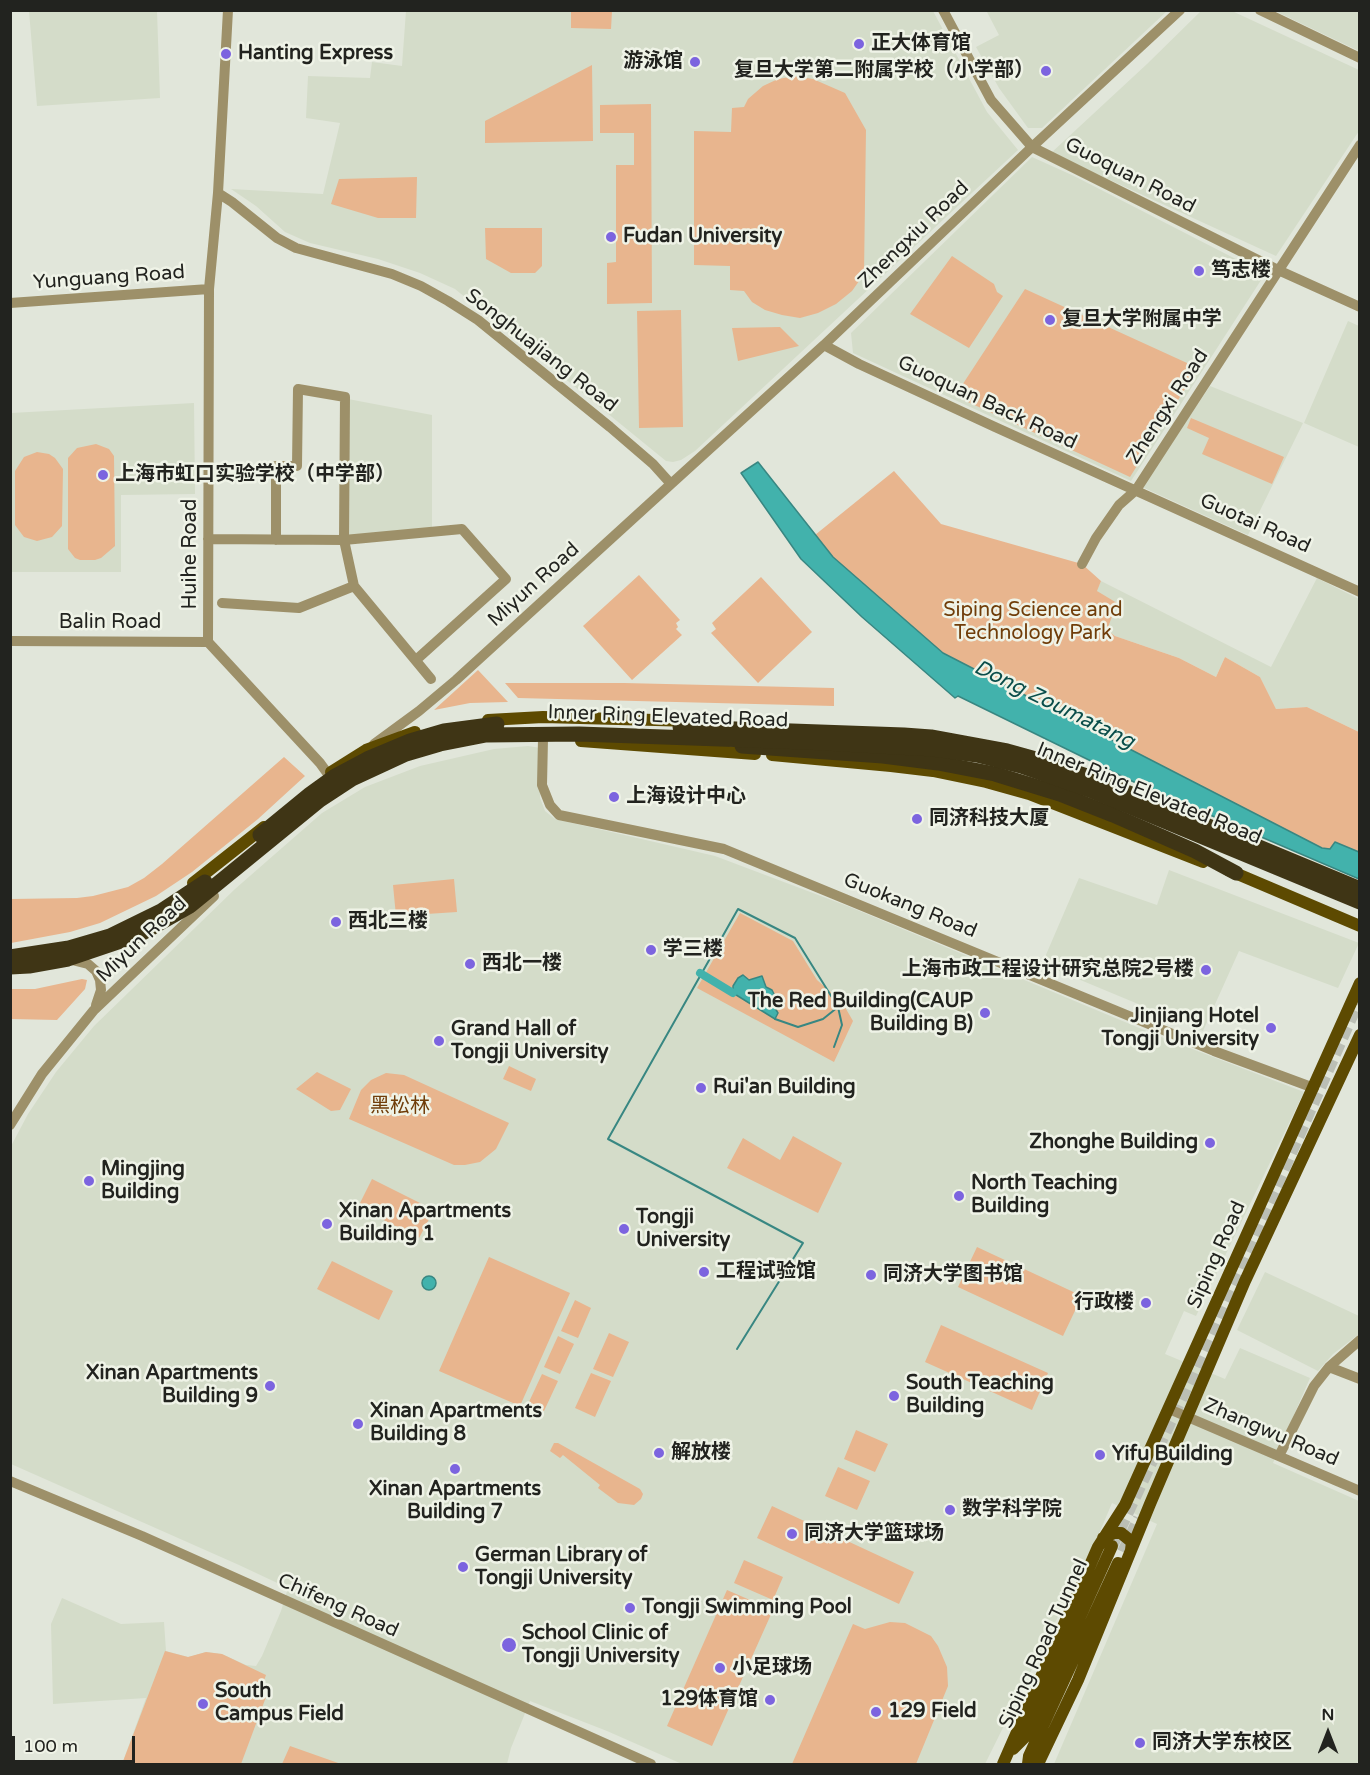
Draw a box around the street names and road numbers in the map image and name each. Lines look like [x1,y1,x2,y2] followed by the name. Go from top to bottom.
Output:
[1061,133,1199,219] street label: Guoquan Road
[854,176,974,294] street label: Zhengxiu Road
[32,261,186,295] street label: Yunguang Road
[460,284,622,418] street label: Songhuajiang Road
[1122,345,1214,469] street label: Zhengxi Road
[894,351,1080,455] street label: Guoquan Back Road
[1196,489,1314,559] street label: Guotai Road
[179,499,203,609] street label: Huihe Road
[483,538,585,632] street label: Miyun Road
[59,611,161,635] street label: Balin Road
[547,701,789,733] street label: Inner Ring Elevated Road
[1033,738,1265,850] street label: Inner Ring Elevated Road
[840,868,980,944] street label: Guokang Road
[92,892,192,988] street label: Miyun Road
[1183,1198,1251,1312] street label: Siping Road
[1200,1394,1342,1472] street label: Zhangwu Road
[994,1556,1094,1732] street label: Siping Road Tunnel
[274,1569,402,1643] street label: Chifeng Road

